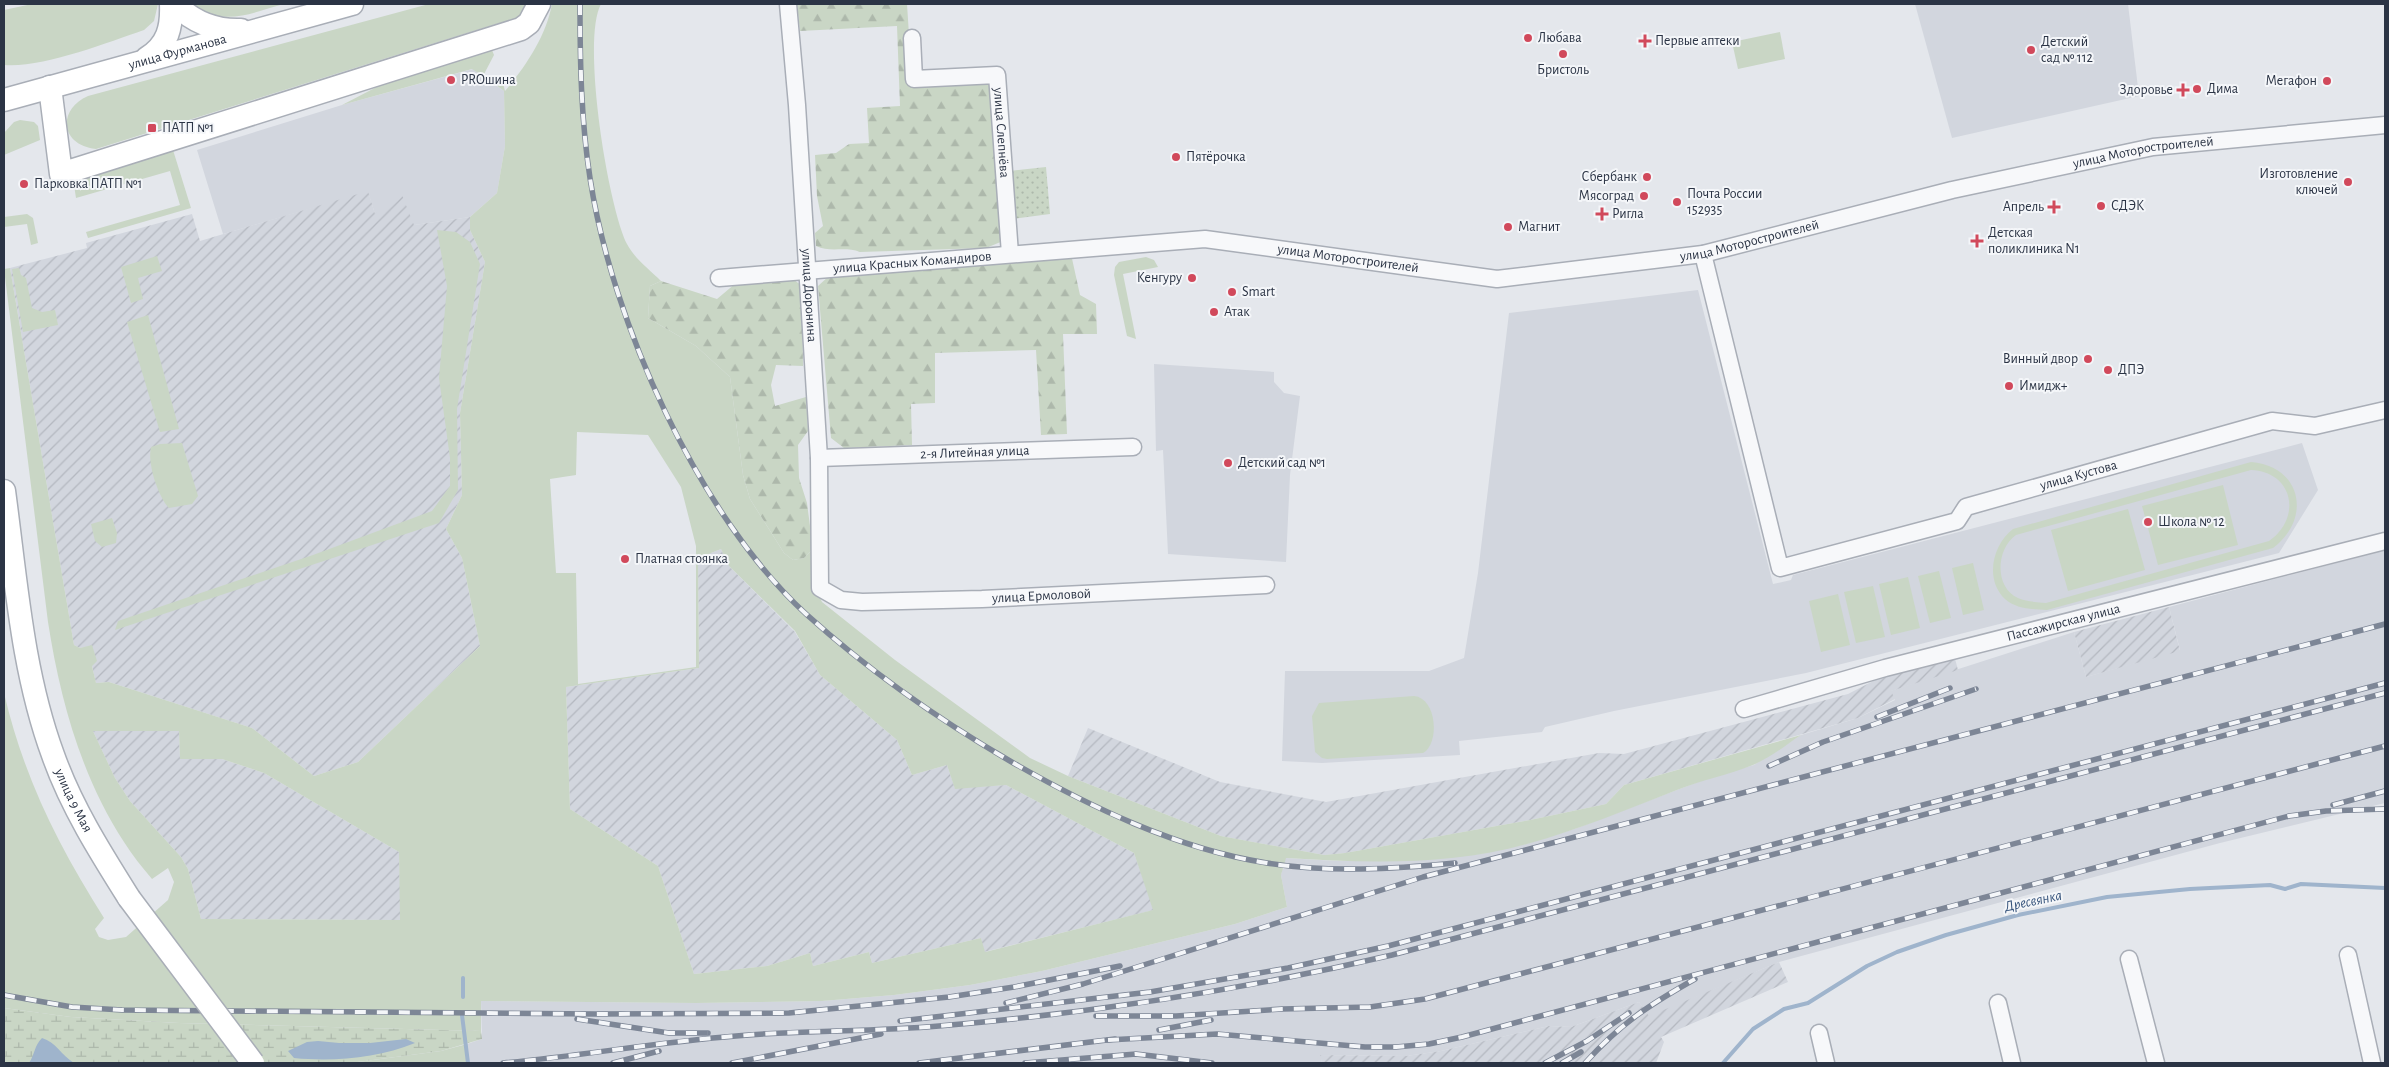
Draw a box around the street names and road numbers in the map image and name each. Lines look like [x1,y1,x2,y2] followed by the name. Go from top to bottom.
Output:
[126,32,229,73] street label: улица Фурманова
[991,86,1011,179] street label: улица Слепнёва
[2071,134,2214,171] street label: улица Моторостроителей
[1678,217,1820,264] street label: улица Моторостроителей
[1276,242,1420,275] street label: улица Моторостроителей
[799,247,819,343] street label: улица Доронина
[832,249,992,276] street label: улица Красных Командиров
[920,444,1030,461] street label: 2-я Литейная улица
[2038,458,2119,493] street label: улица Кустова
[991,587,1091,606] street label: улица Ермоловой
[2005,601,2122,644] street label: Пассажирская улица
[52,766,95,835] street label: улица 9 Мая

